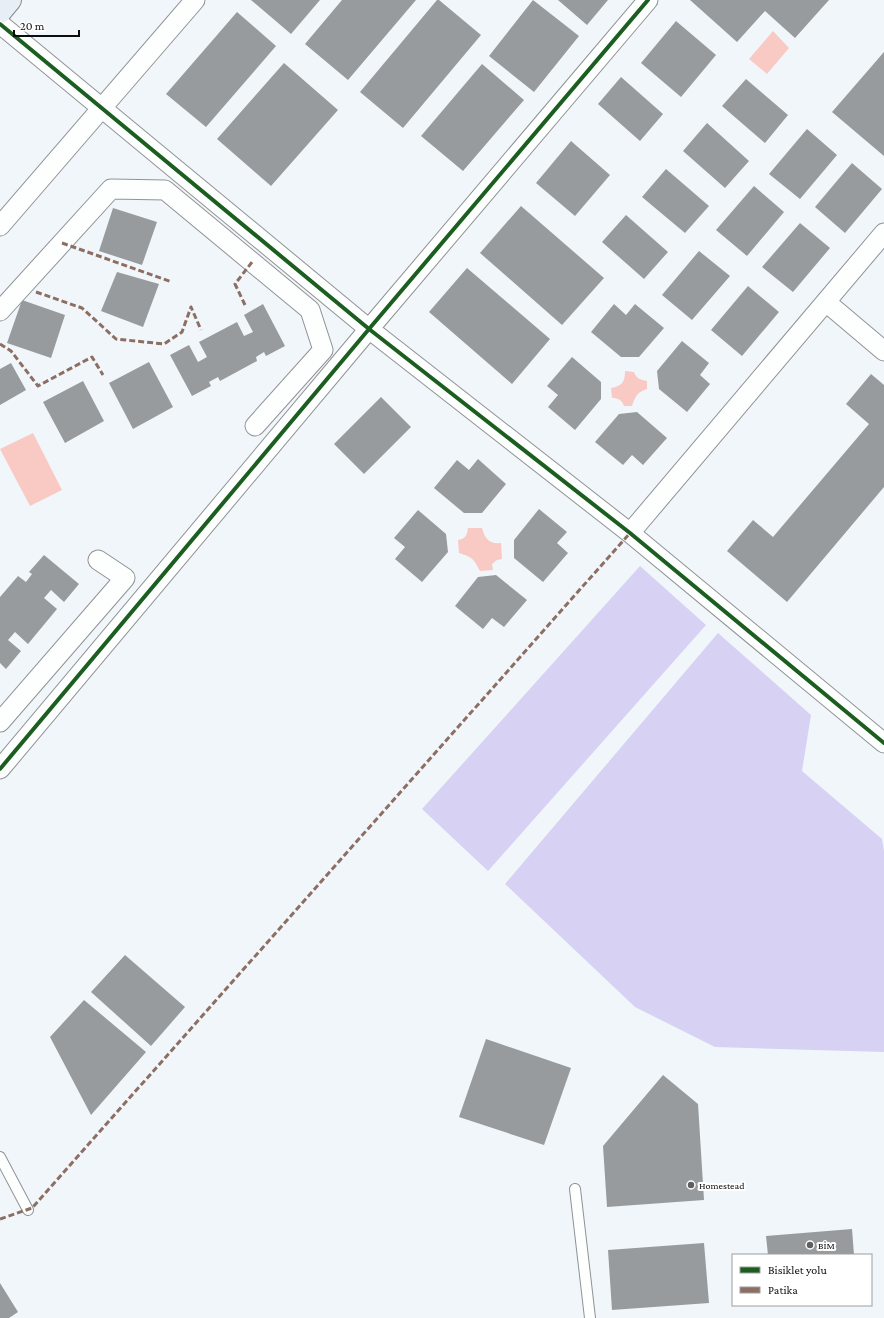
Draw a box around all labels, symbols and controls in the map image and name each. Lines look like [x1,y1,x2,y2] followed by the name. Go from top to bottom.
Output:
[14,12,79,38] scale bar
[20,19,45,33] text: 20 m
[686,1180,696,1190] marker: Homestead
[699,1180,745,1191] place label: Homestead
[805,1240,815,1250] marker: BİM
[818,1240,835,1251] place label: BİM
[732,1254,872,1306] legend
[768,1263,827,1277] text: Bisiklet yolu
[768,1283,798,1297] text: Patika

